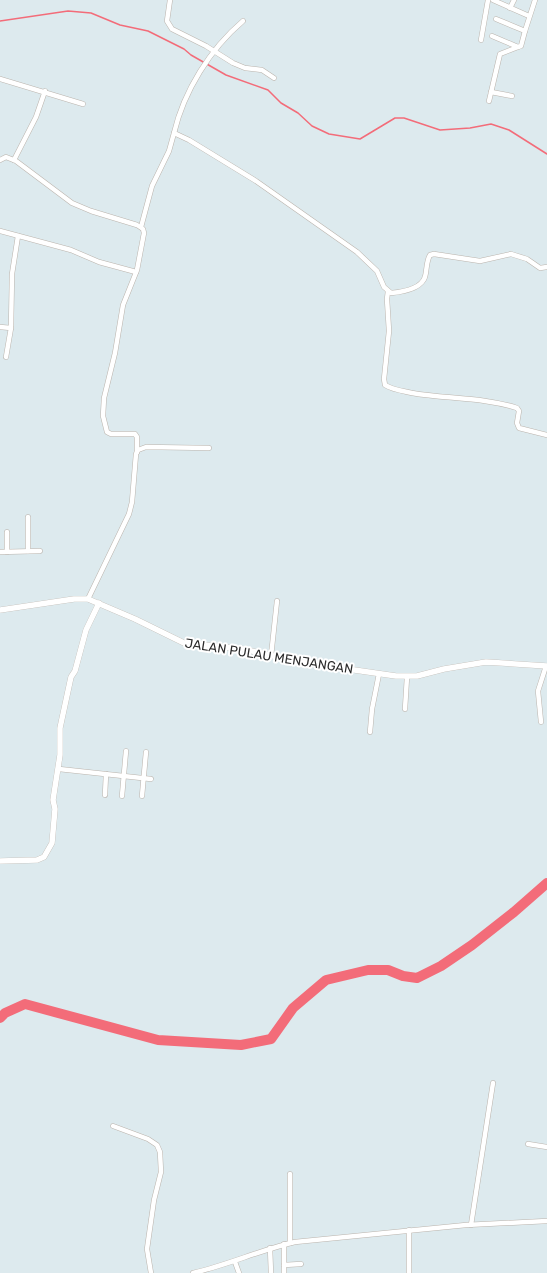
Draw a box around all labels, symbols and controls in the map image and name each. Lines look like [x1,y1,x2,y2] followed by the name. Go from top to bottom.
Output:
[184,635,354,677] street label: JALAN PULAU MENJANGAN

